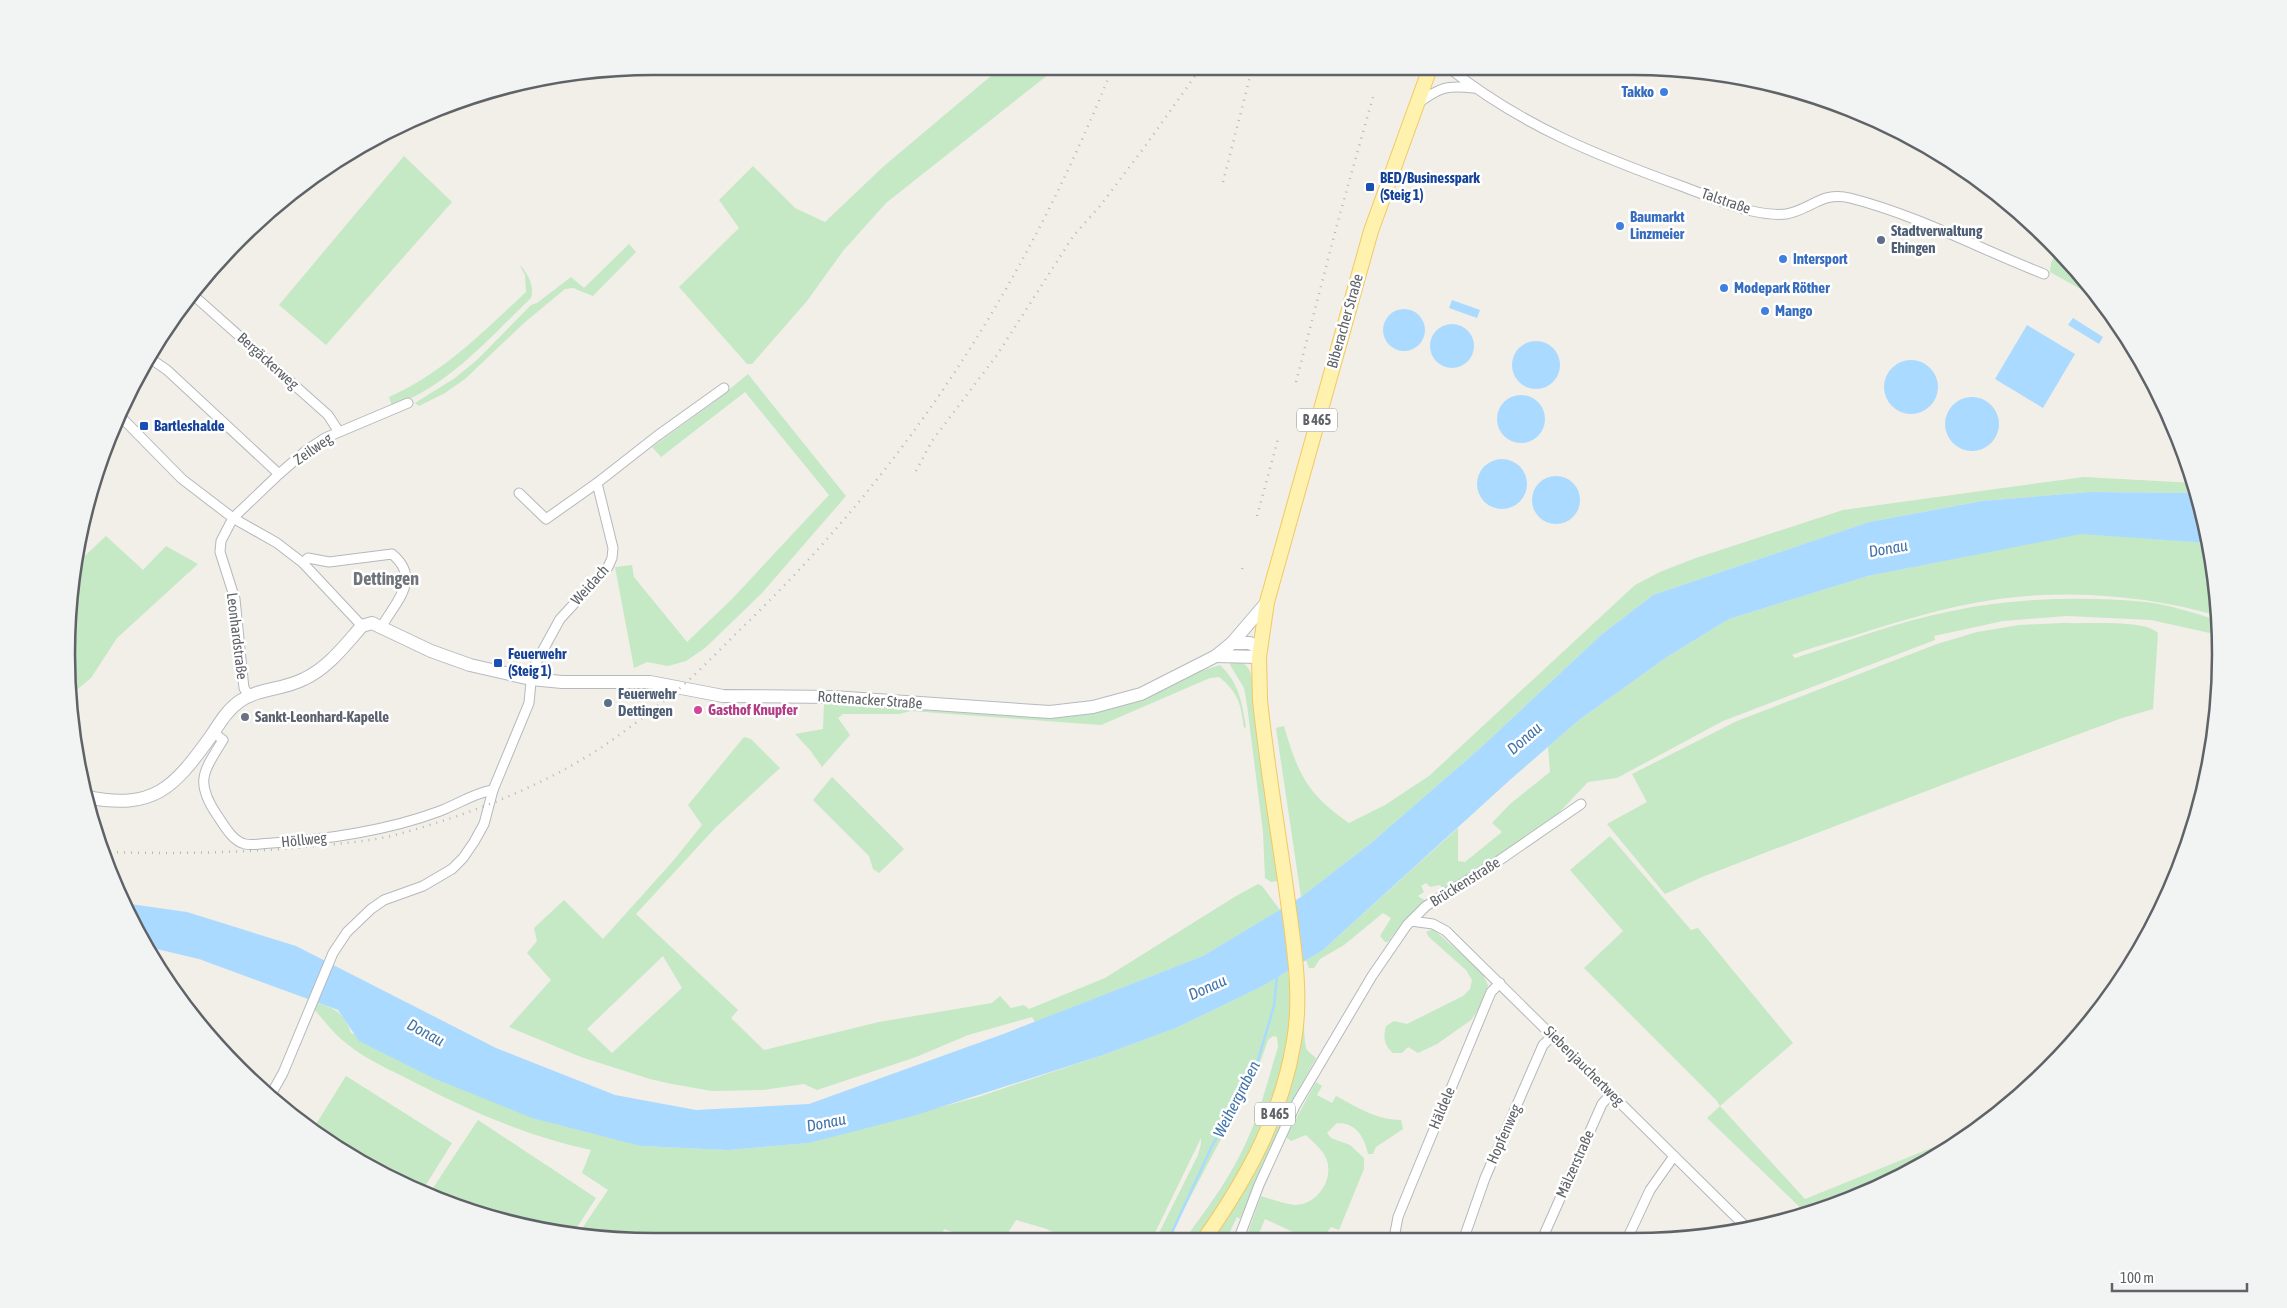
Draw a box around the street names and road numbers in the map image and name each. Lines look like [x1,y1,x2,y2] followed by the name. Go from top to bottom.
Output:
[1699,184,1753,217] street label: Talstraße
[1323,272,1366,370] street label: Biberacher Straße
[234,329,303,393] street label: Bergäckerweg
[1297,408,1337,432] road number: B 465
[290,429,336,468] street label: Zeilweg
[567,561,612,608] street label: Weidach
[224,592,251,680] street label: Leonhardstraße
[817,687,923,712] street label: Rottenacker Straße
[280,829,328,850] street label: Höllweg
[1427,853,1503,910] street label: Brückenstraße
[1541,1022,1628,1109] street label: Siebenjauchertweg
[1425,1084,1458,1131] street label: Häldele
[1483,1101,1524,1166] street label: Hopfenweg
[1255,1102,1295,1126] road number: B 465
[1552,1127,1597,1200] street label: Mälzerstraße

